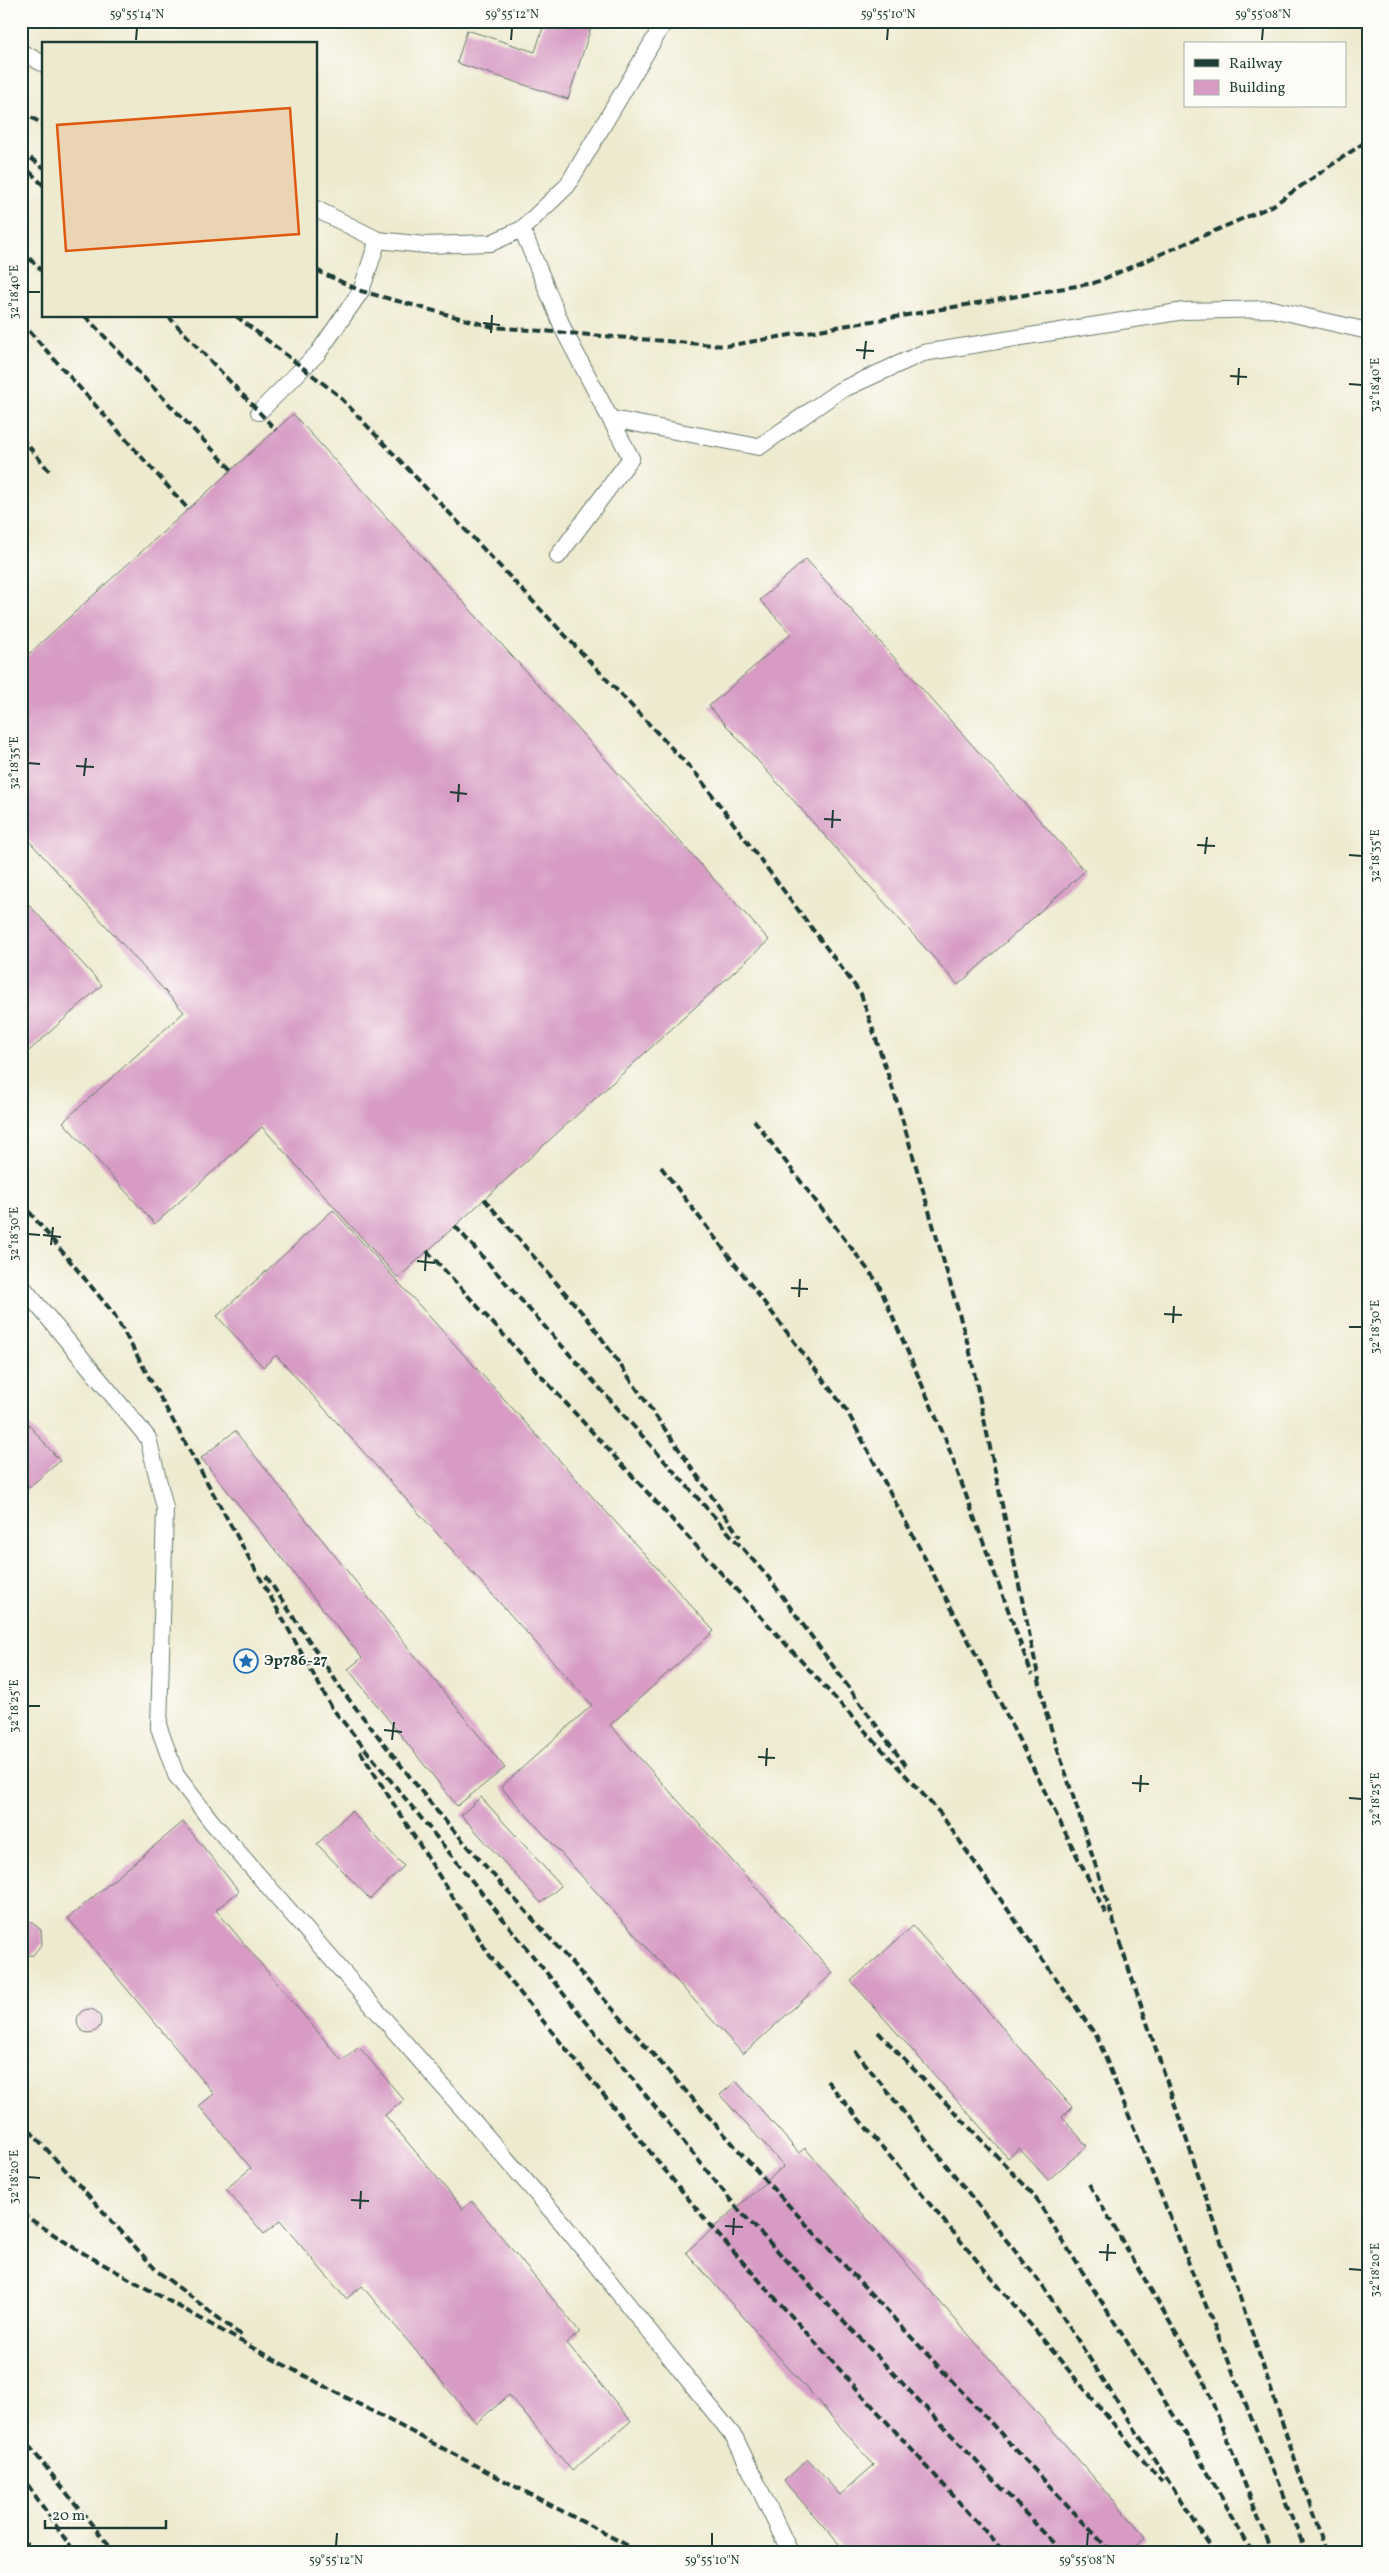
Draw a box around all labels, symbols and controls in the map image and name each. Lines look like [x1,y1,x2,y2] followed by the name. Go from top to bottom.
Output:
[110,7,164,23] text: 59°55'14"N
[485,7,539,23] text: 59°55'12"N
[861,7,915,23] text: 59°55'10"N
[1235,7,1291,23] text: 59°55'08"N
[42,42,318,318] inset map
[1184,42,1346,108] legend
[1229,54,1282,75] text: Railway
[1229,78,1286,99] text: Building
[7,265,23,319] text: 32°18'40"E
[1368,358,1384,412] text: 32°18'40"E
[7,736,23,790] text: 32°18'35"E
[1368,829,1384,883] text: 32°18'35"E
[7,1207,23,1261] text: 32°18'30"E
[1368,1300,1384,1354] text: 32°18'30"E
[233,1648,259,1674] place icon: Эр786-27
[264,1651,328,1672] place label: Эр786-27
[7,1679,23,1733] text: 32°18'25"E
[1368,1772,1384,1826] text: 32°18'25"E
[7,2150,23,2204] text: 32°18'20"E
[1368,2243,1384,2297] text: 32°18'20"E
[45,2498,166,2530] scale bar
[52,2506,85,2527] text: 20 m
[309,2553,363,2569] text: 59°55'12"N
[685,2553,739,2569] text: 59°55'10"N
[1059,2553,1115,2569] text: 59°55'08"N

